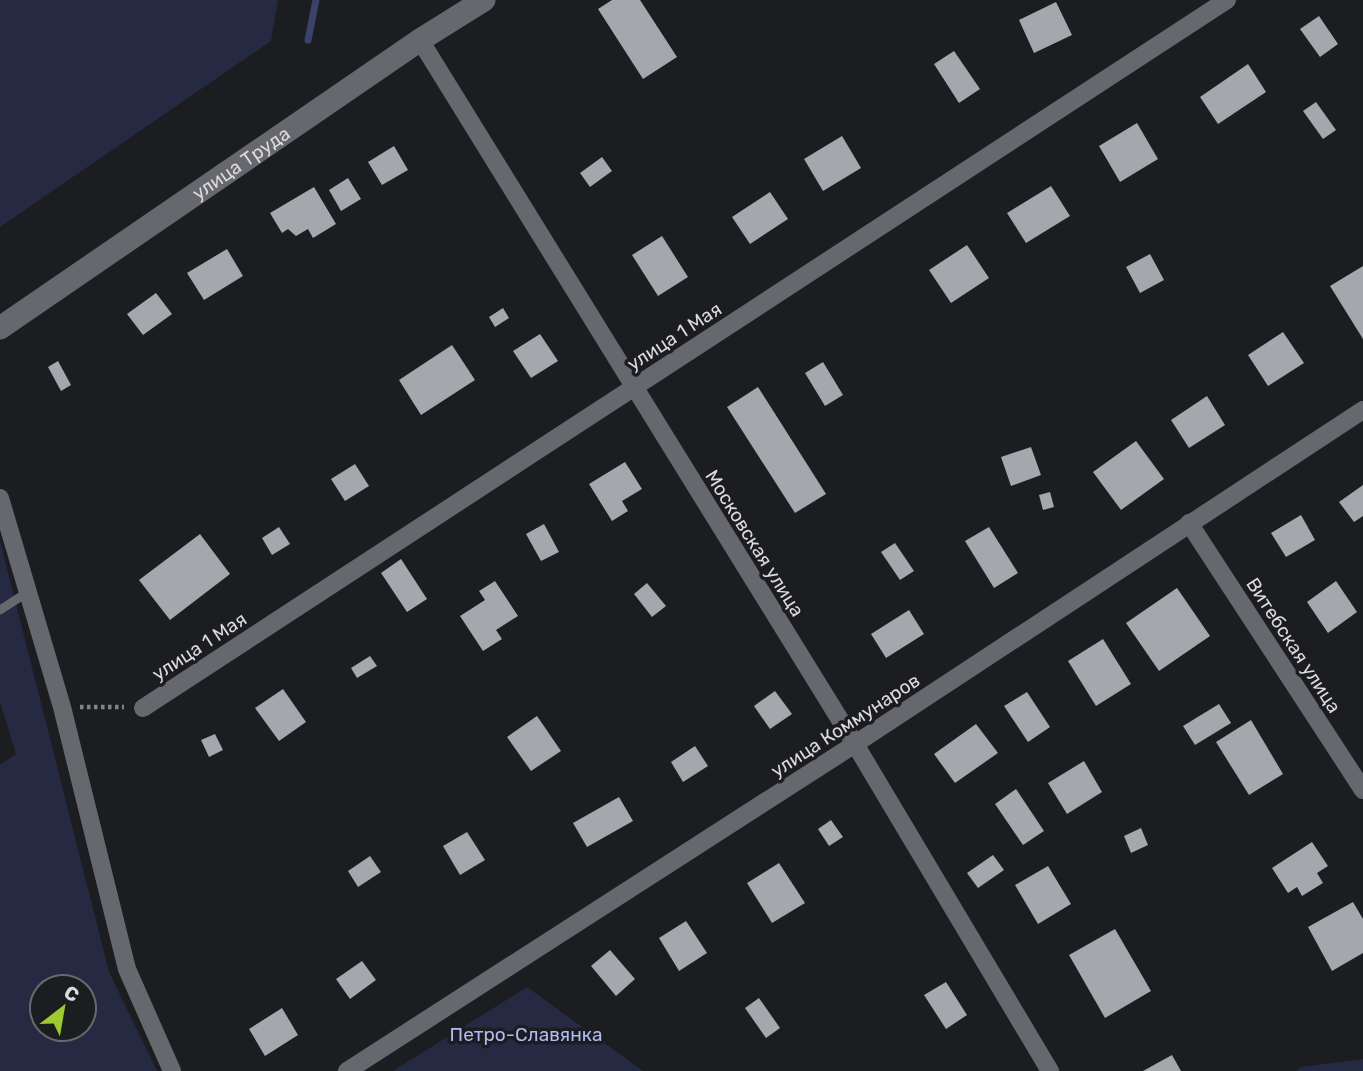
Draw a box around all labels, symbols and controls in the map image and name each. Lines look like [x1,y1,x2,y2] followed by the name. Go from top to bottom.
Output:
[188,122,294,205] street label: улица Труда
[623,297,726,375] street label: улица 1 Мая
[700,466,809,621] street label: Московская улица
[1241,573,1346,717] street label: Витебская улица
[148,607,251,685] street label: улица 1 Мая
[766,669,924,782] street label: улица Коммунаров
[28,973,98,1043] north arrow
[60,981,83,1007] text: С
[450,1023,602,1046] park label: Петро-Славянка

